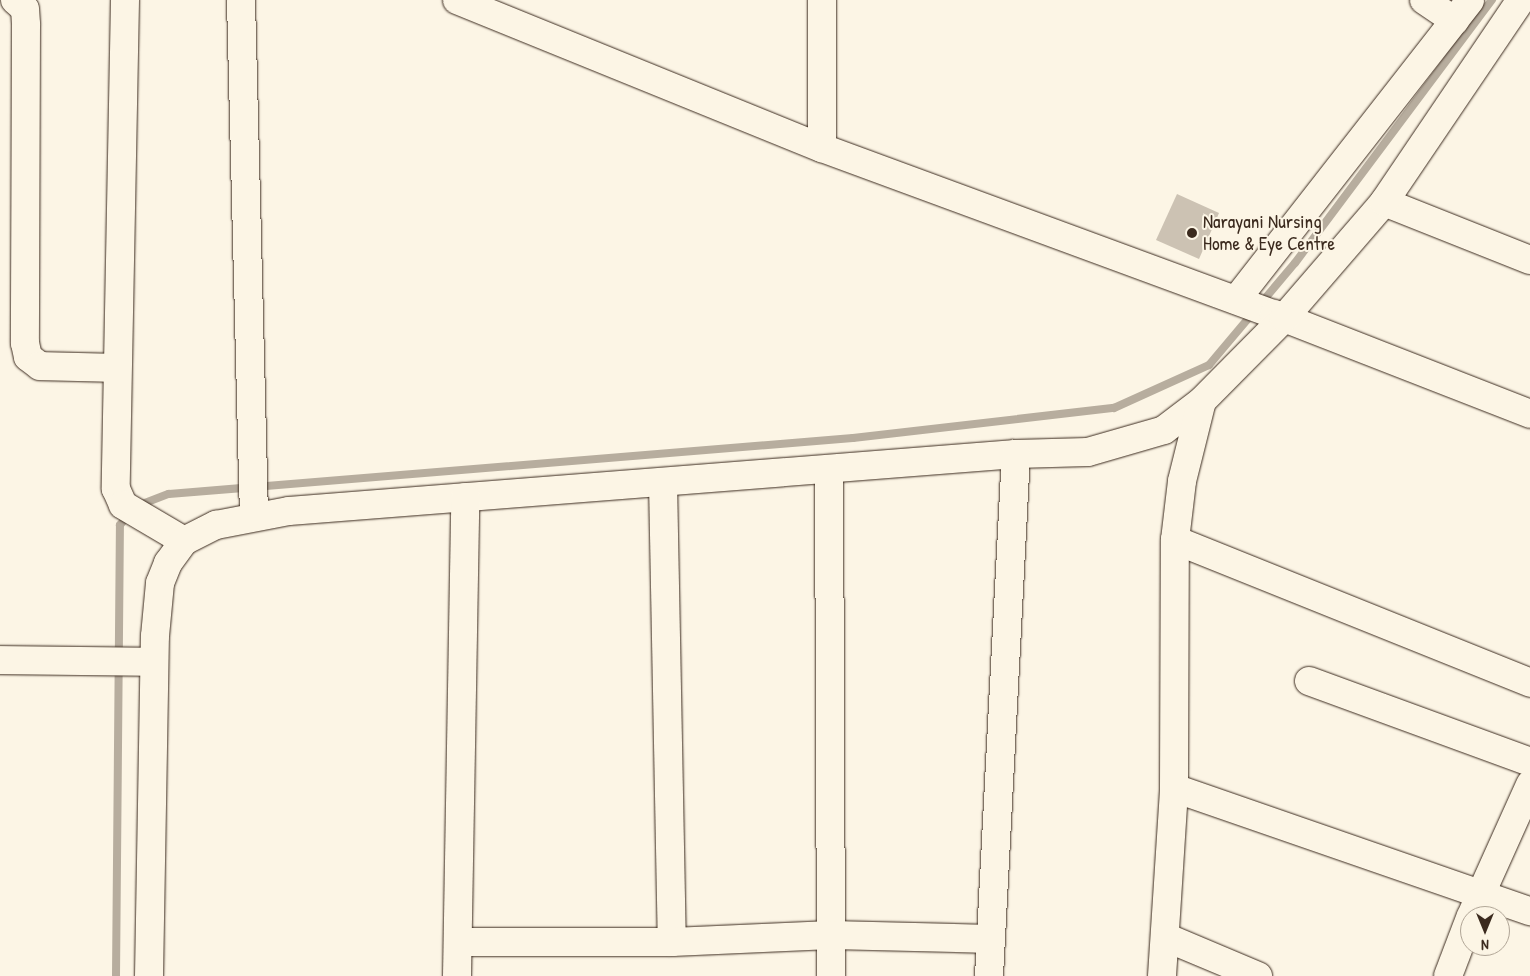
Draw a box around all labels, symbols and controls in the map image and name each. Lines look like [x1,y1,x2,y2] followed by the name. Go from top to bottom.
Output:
[1203,211,1335,255] place label: Narayani Nursing Home & Eye Centre
[1185,226,1199,240] marker: Narayani Nursing Home & Eye Centre
[1460,906,1510,956] north arrow
[1481,936,1489,955] text: N

